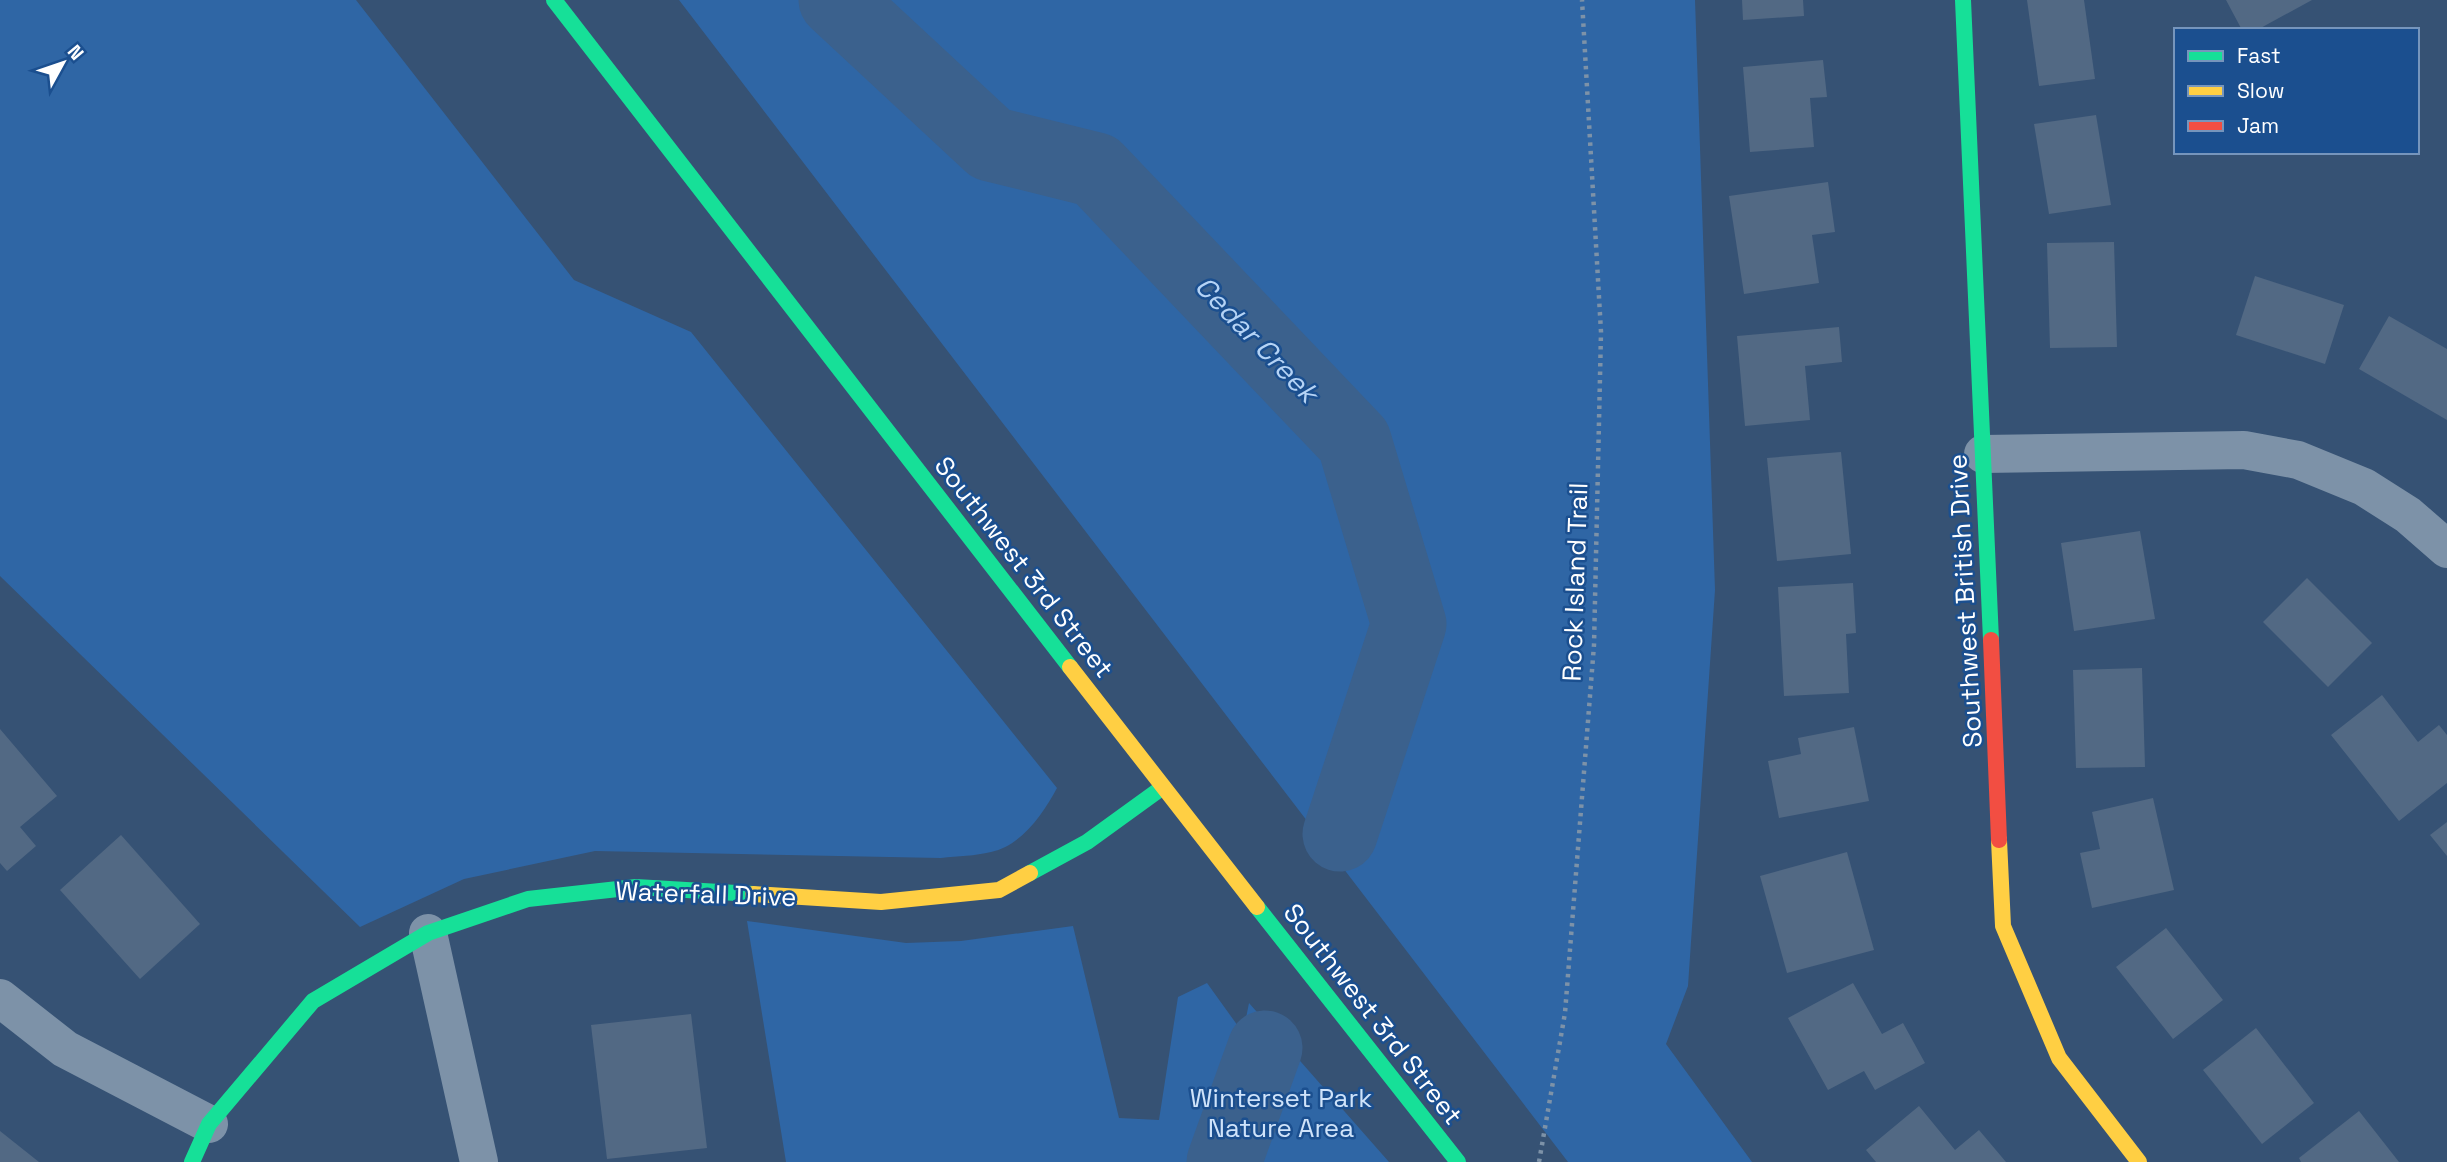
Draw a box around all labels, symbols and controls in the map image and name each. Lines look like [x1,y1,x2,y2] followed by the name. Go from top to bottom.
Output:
[28,28,98,98] north arrow
[2174,28,2419,154] legend
[62,39,89,65] text: N
[2237,42,2281,69] text: Fast
[2237,77,2285,104] text: Slow
[2237,112,2279,139] text: Jam
[1188,268,1328,412] water label: Cedar Creek
[927,450,1121,684] street label: Southwest 3rd Street
[1940,453,1990,749] street label: Southwest British Drive
[1555,482,1595,682] street label: Rock Island Trail
[615,874,797,914] street label: Waterfall Drive
[1276,897,1470,1131] street label: Southwest 3rd Street
[1190,1081,1372,1145] park label: Winterset Park Nature Area

